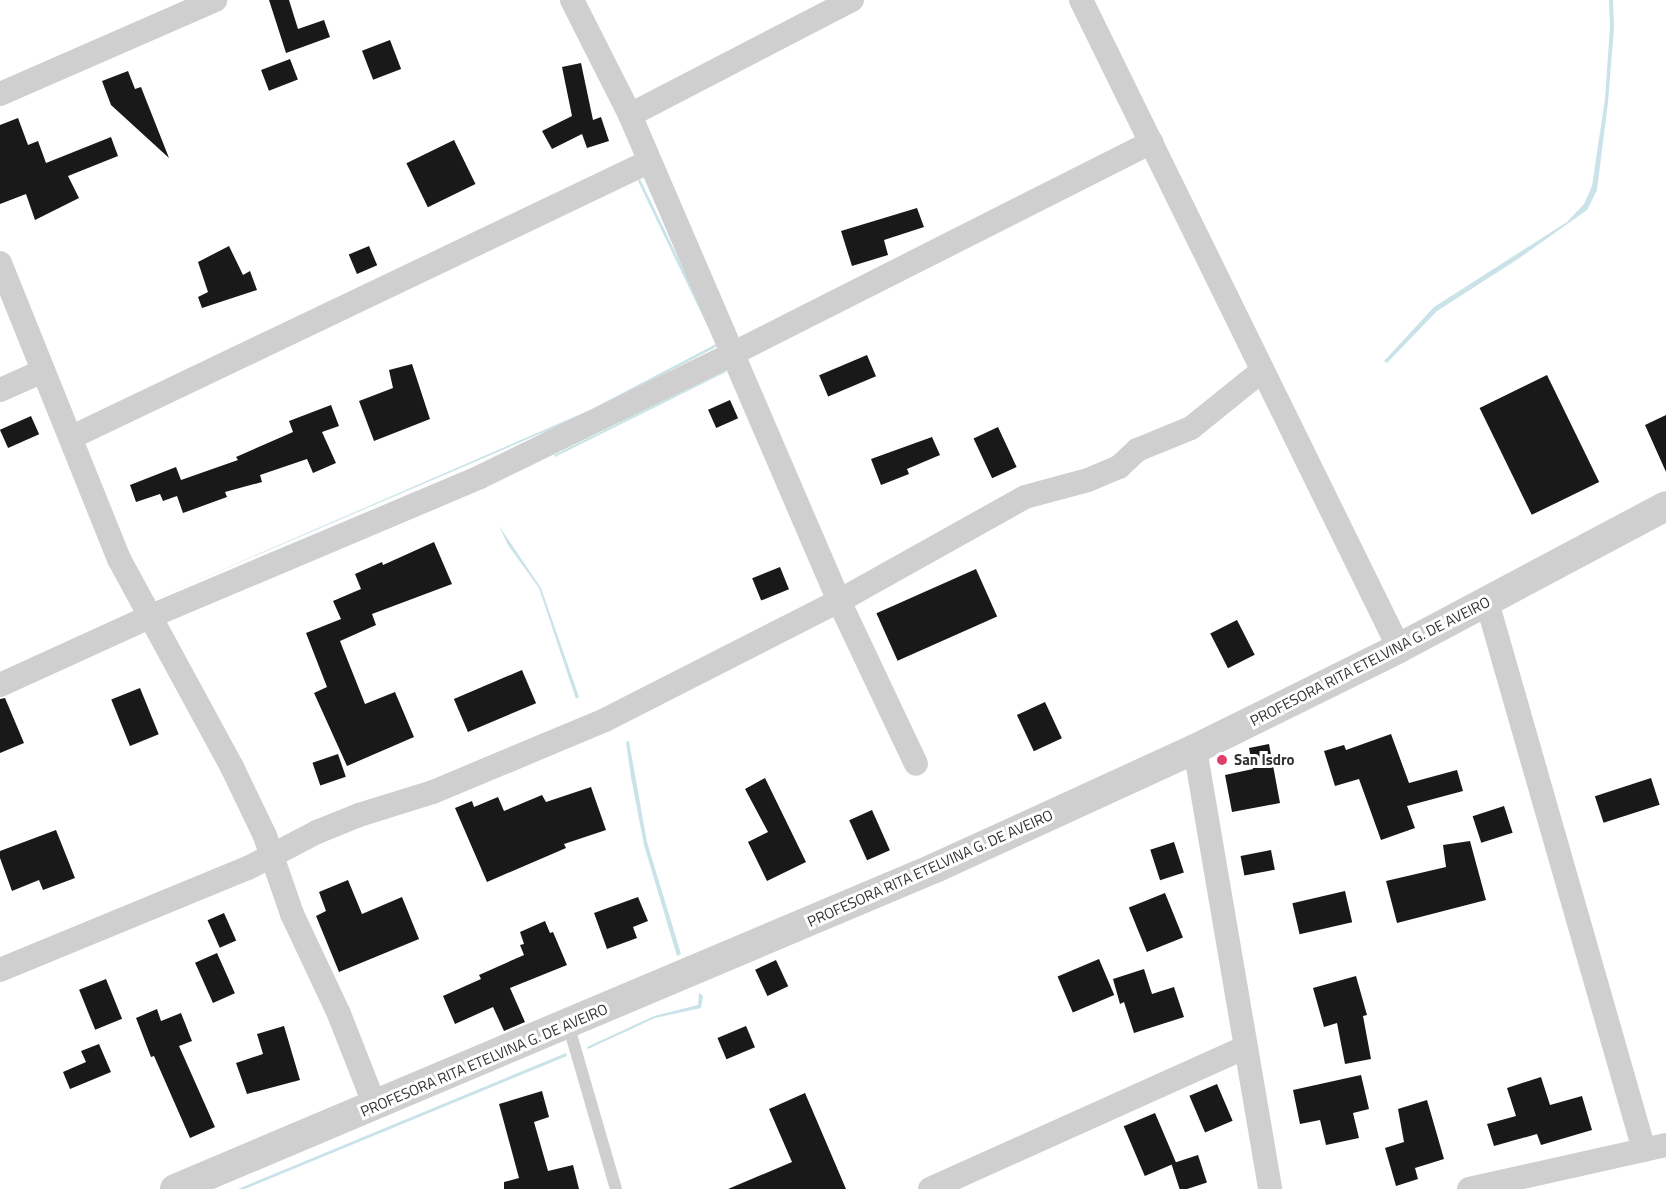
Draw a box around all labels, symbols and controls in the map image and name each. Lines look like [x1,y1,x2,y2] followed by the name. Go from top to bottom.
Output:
[1247,592,1493,730] street label: PROFESORA RITA ETELVINA G. DE AVEIRO
[1234,751,1295,769] place label: San Isdro
[1215,753,1229,767] marker: San Isdro
[804,805,1056,931] street label: PROFESORA RITA ETELVINA G. DE AVEIRO
[358,1000,610,1120] street label: PROFESORA RITA ETELVINA G. DE AVEIRO

